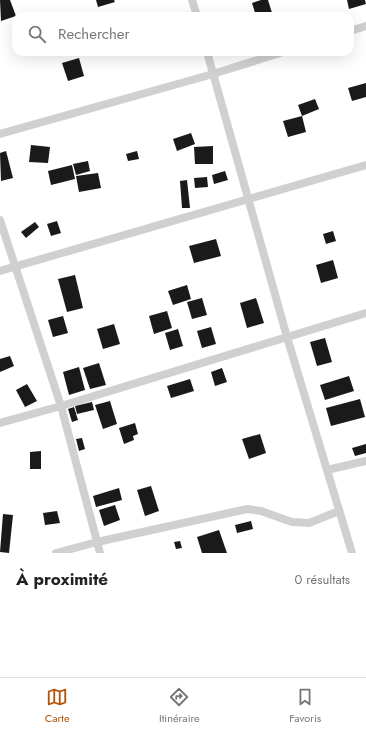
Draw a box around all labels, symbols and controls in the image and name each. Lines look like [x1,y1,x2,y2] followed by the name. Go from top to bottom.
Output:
[12,12,354,56] search box
[26,23,48,45] icon: search
[58,23,130,45] text: Rechercher
[16,567,108,591] text: À proximité
[295,570,350,589] text: 0 résultats
[45,686,70,726] tab: Carte
[159,686,200,726] tab: Itinéraire
[289,686,321,726] tab: Favoris

